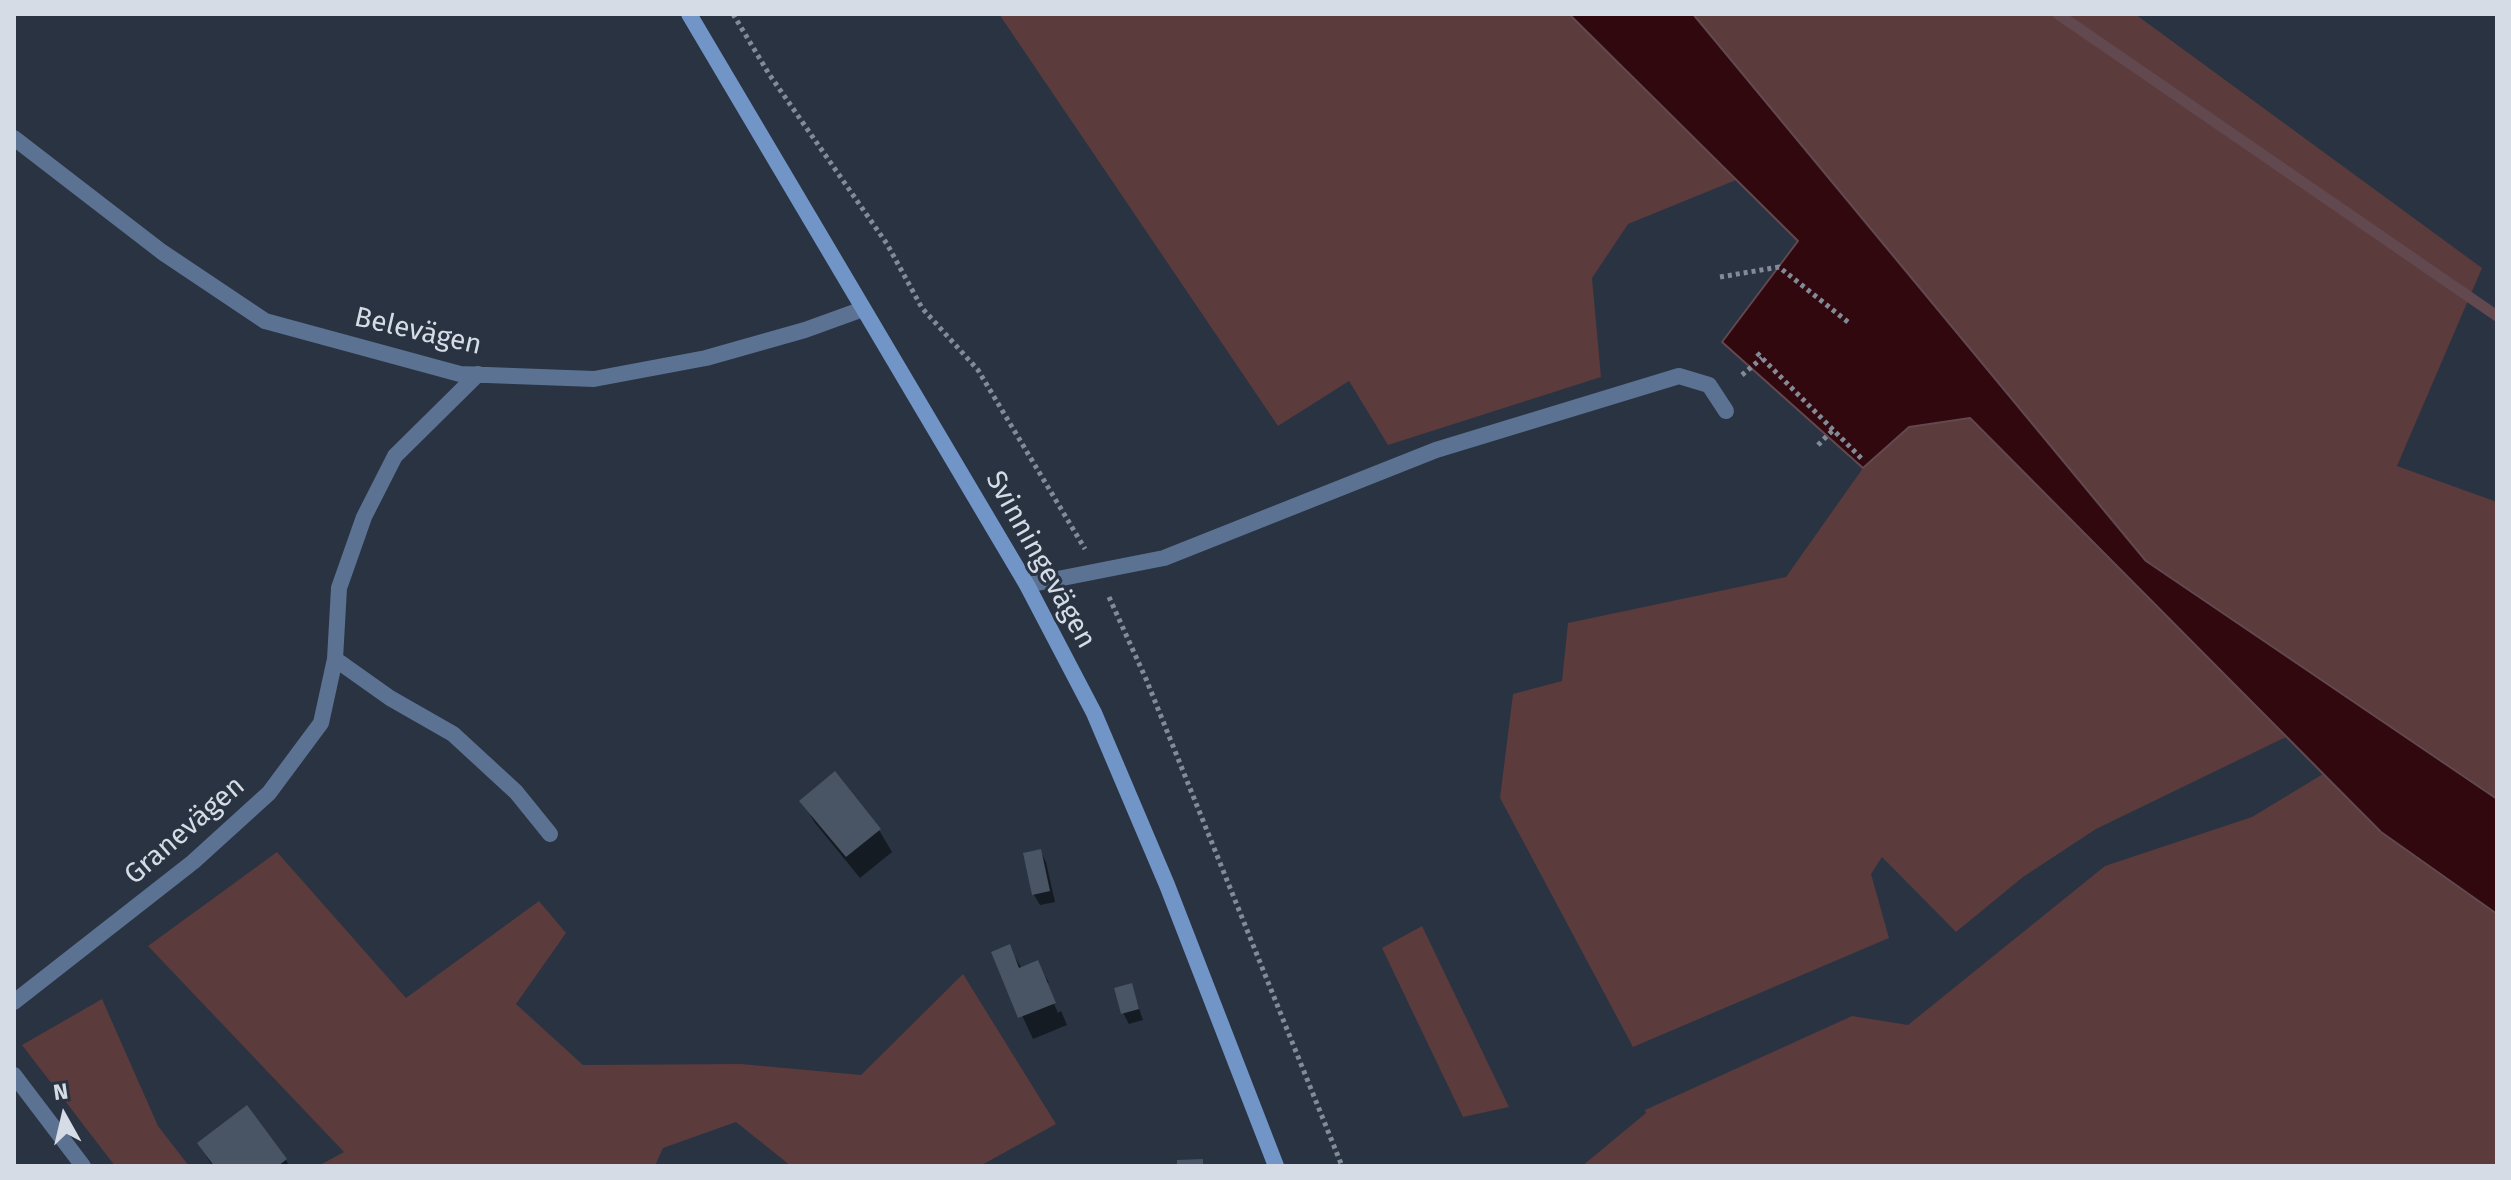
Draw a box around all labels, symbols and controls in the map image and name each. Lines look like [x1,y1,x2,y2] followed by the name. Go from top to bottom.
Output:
[351,301,485,363] street label: Belevägen
[978,466,1102,654] street label: Svinningevägen
[118,770,252,892] street label: Granevägen
[24,1076,104,1156] north arrow
[51,1077,70,1106] text: N

